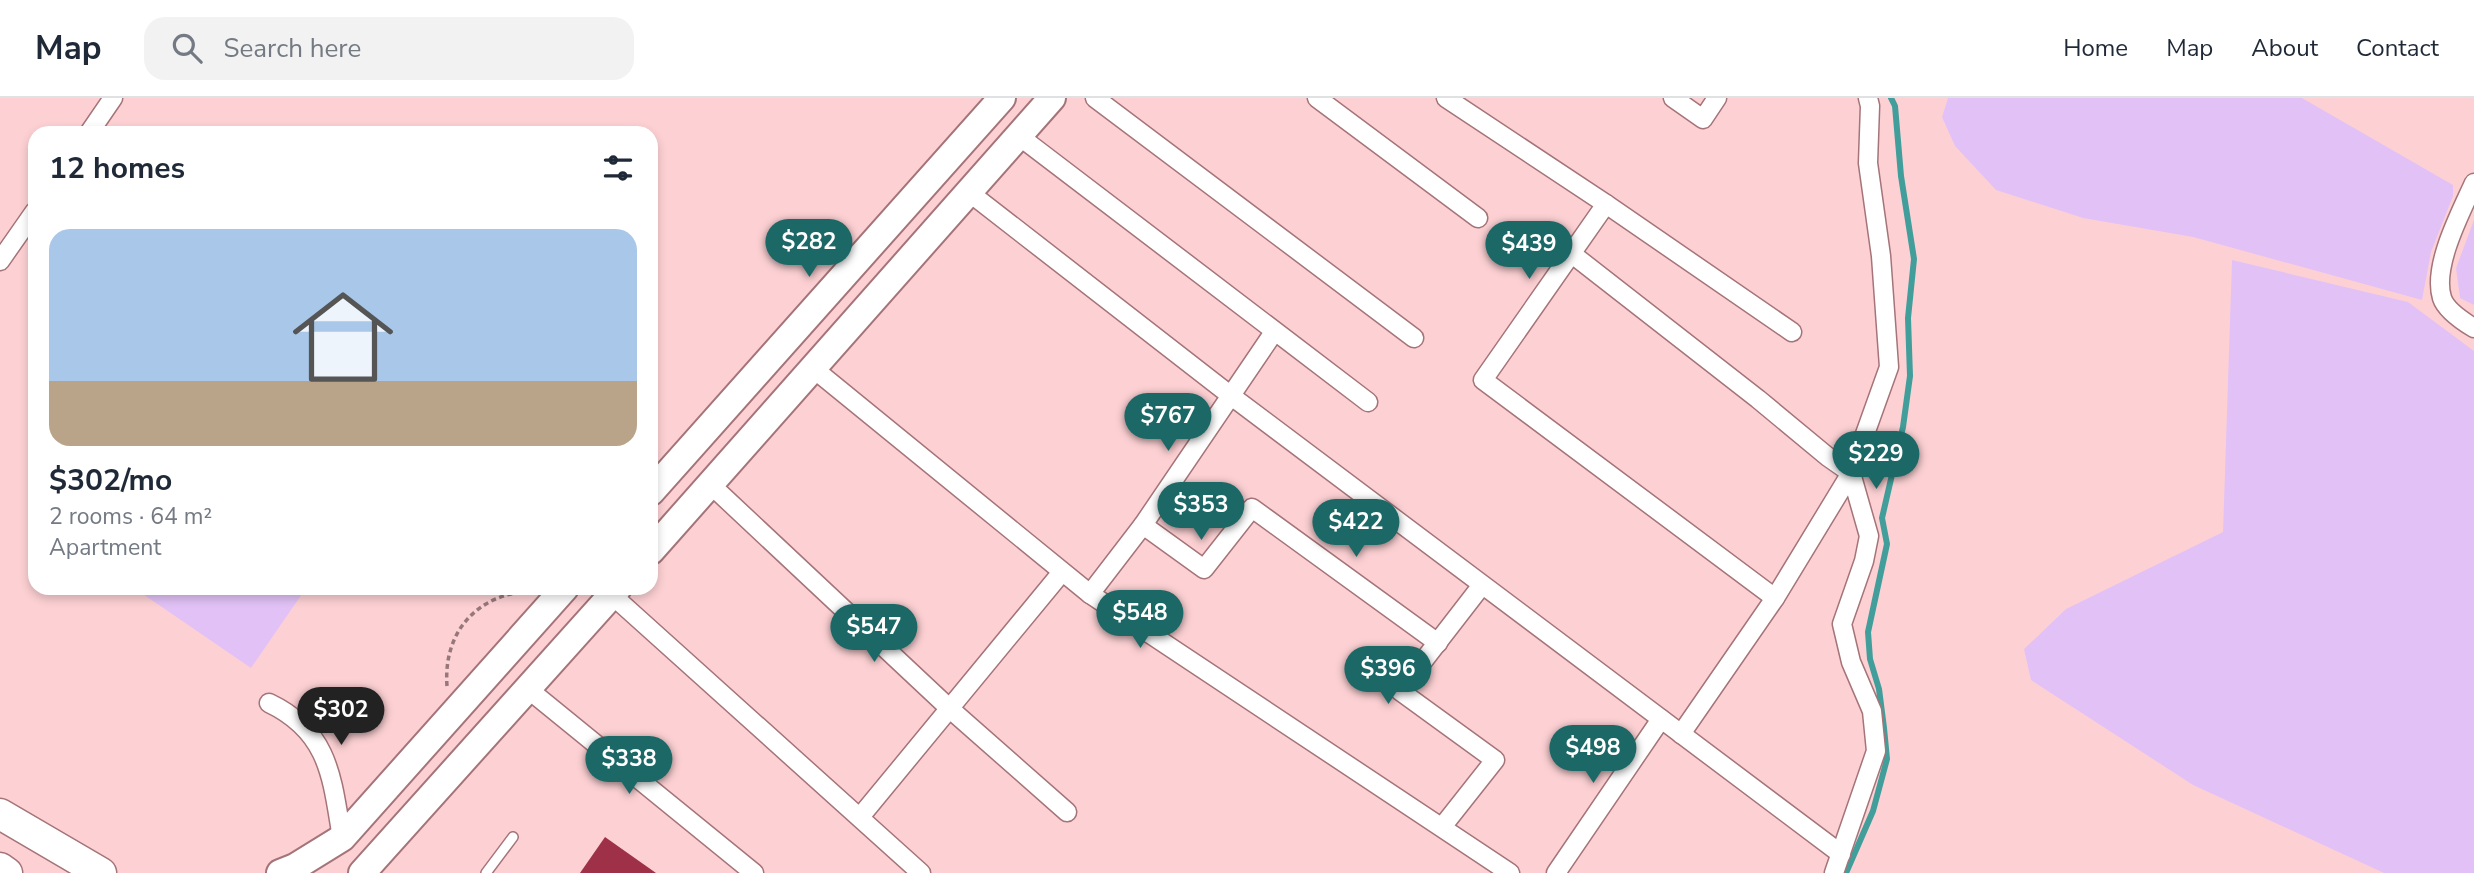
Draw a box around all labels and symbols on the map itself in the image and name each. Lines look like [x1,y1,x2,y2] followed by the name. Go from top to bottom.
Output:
[768,220,850,279] pin: $282
[1488,222,1570,281] pin: $439
[1127,394,1209,453] pin: $767
[1835,432,1917,491] pin: $229
[1160,482,1242,542] pin: $353
[1315,500,1397,559] pin: $422
[1099,590,1181,650] pin: $548
[833,604,915,664] pin: $547
[1347,646,1429,706] pin: $396
[300,688,382,747] pin: $302
[1552,726,1634,785] pin: $498
[588,736,670,796] pin: $338

